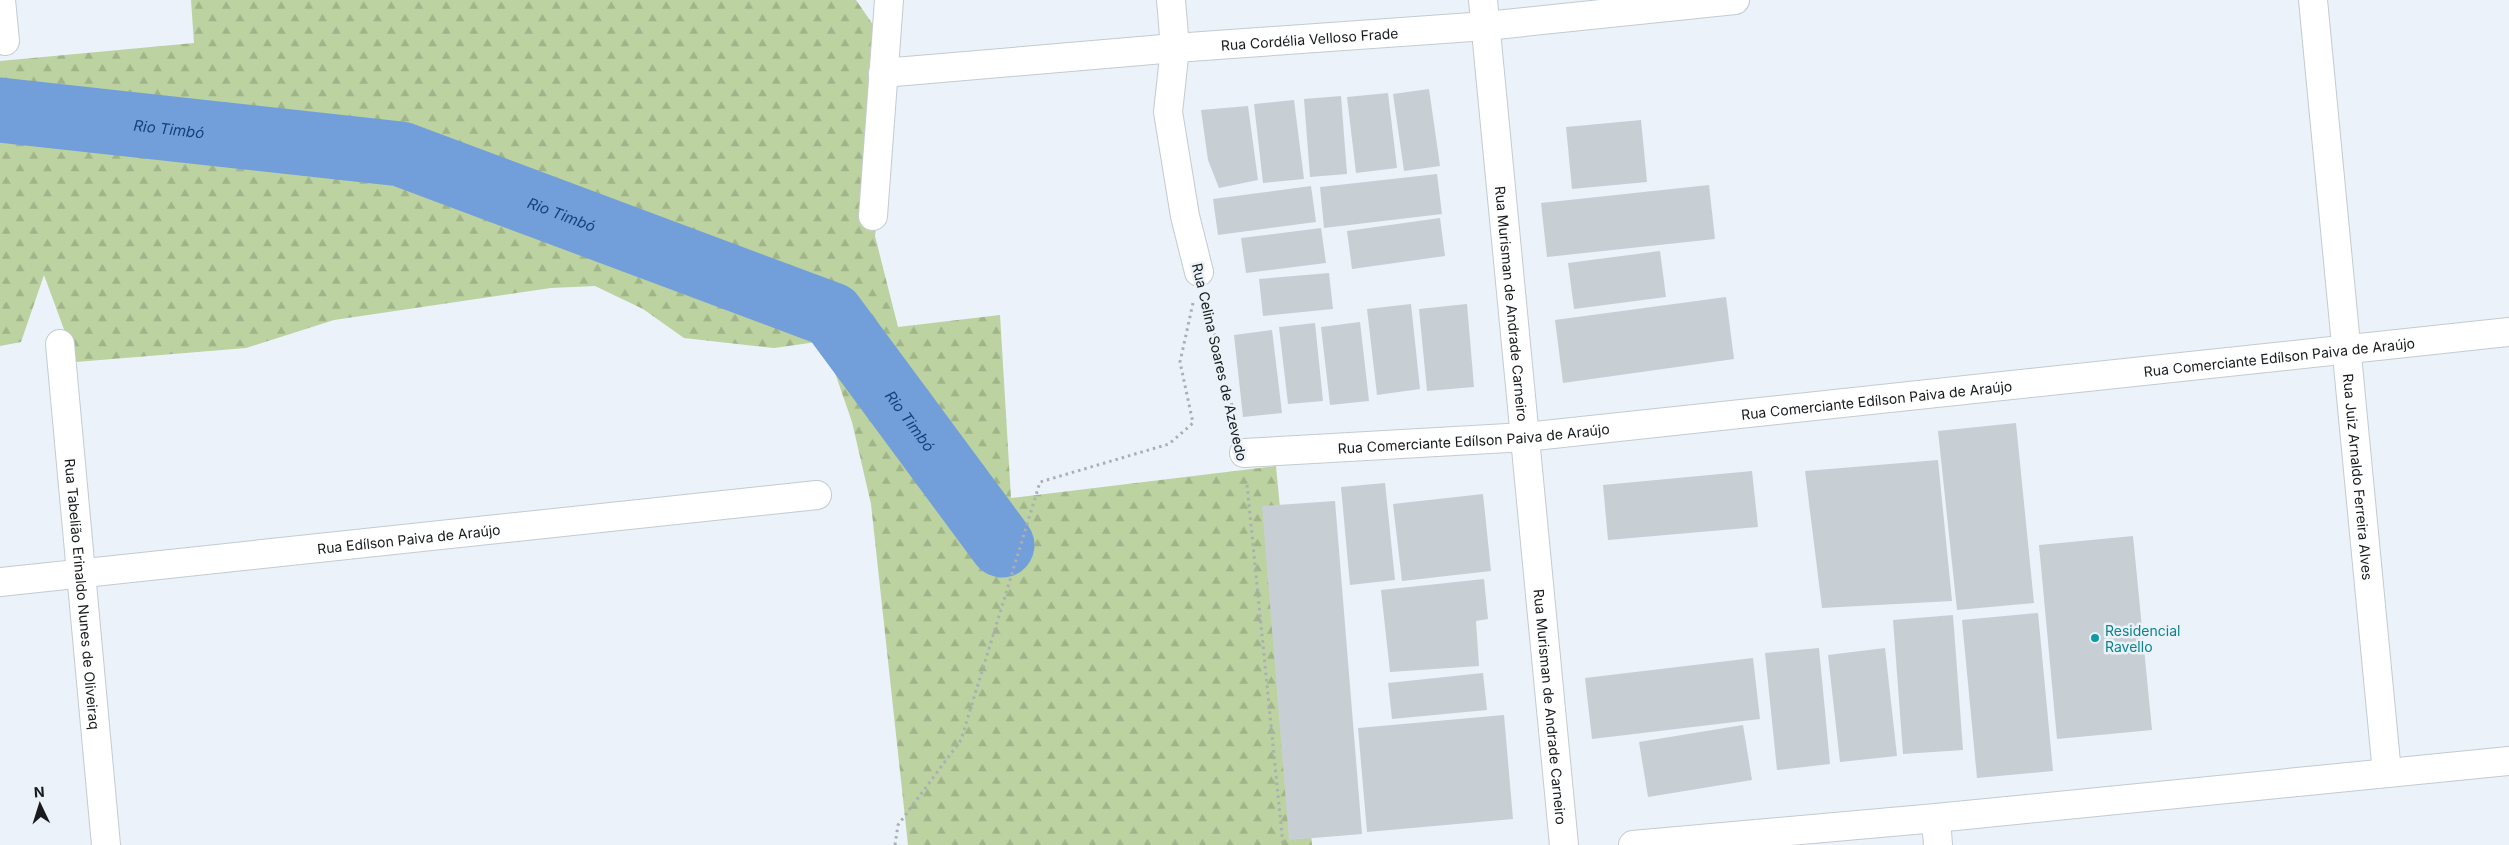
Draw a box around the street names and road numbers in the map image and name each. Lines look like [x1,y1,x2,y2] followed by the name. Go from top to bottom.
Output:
[1220,24,1399,53] street label: Rua Cordélia Velloso Frade
[1492,185,1532,422] street label: Rua Murisman de Andrade Carneiro
[1189,261,1251,463] street label: Rua Celina Soares de Azevedo
[2143,334,2416,379] street label: Rua Comerciante Edílson Paiva de Araújo
[2340,373,2377,581] street label: Rua Juiz Arnaldo Ferreira Alves
[1740,377,2013,422] street label: Rua Comerciante Edílson Paiva de Araújo
[1337,420,1610,456] street label: Rua Comerciante Edílson Paiva de Araújo
[62,458,104,730] street label: Rua Tabelião Erinaldo Nunes de Oliveiraq
[316,520,501,557] street label: Rua Edílson Paiva de Araújo
[1531,588,1571,825] street label: Rua Murisman de Andrade Carneiro

